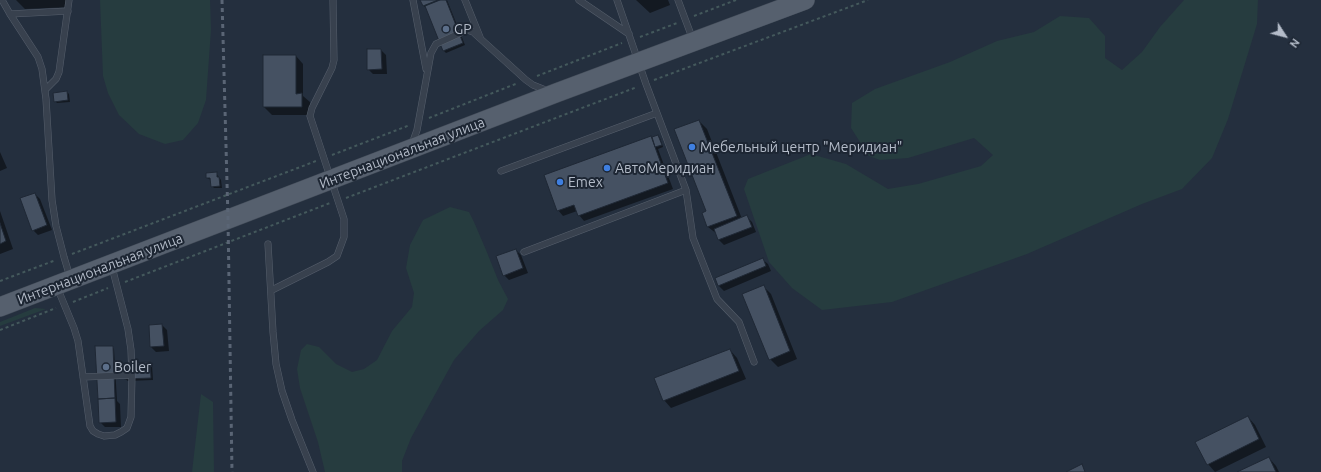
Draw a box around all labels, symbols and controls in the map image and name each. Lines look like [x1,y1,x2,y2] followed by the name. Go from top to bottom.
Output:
[1265,16,1305,56] north arrow
[454,21,472,37] place label: GP
[441,24,451,34] marker: GP
[1287,36,1302,50] text: N
[317,114,487,192] street label: Интернациональная улица
[700,139,902,155] place label: Мебельный центр "Меридиан"
[687,142,697,152] marker: Мебельный центр "Меридиан"
[615,160,714,176] place label: АвтоМеридиан
[602,163,612,173] marker: АвтоМеридиан
[568,174,603,190] place label: Emex
[555,177,565,187] marker: Emex
[15,230,185,308] street label: Интернациональная улица
[114,359,151,375] place label: Boiler
[101,362,111,372] marker: Boiler

